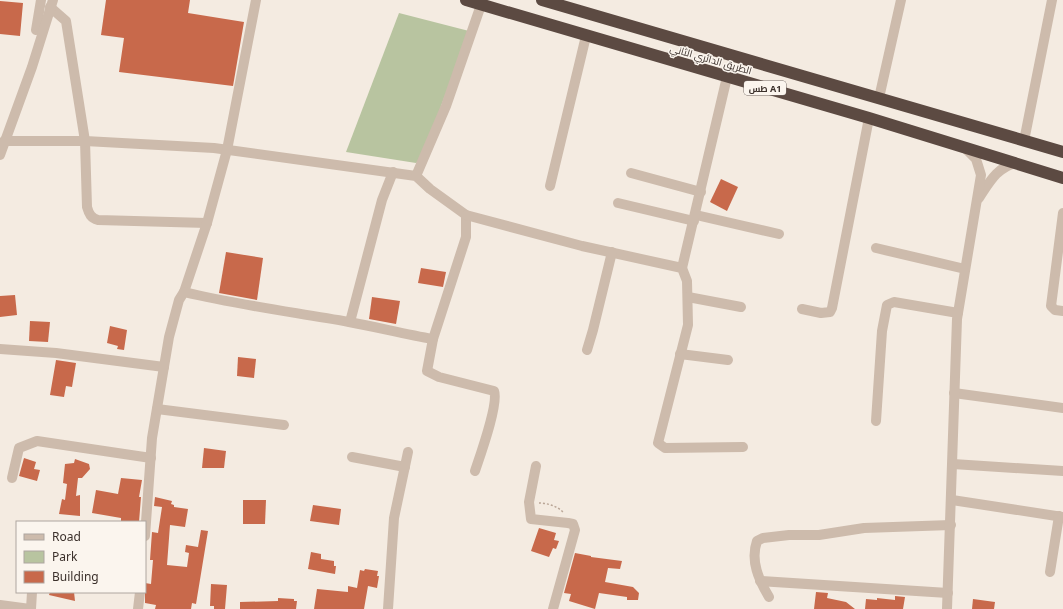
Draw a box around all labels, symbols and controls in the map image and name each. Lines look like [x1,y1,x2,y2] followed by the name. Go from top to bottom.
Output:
[668,41,754,78] street label: الطريق الدائري الثاني
[744,81,786,95] road number: طس A1
[16,521,146,593] legend
[52,528,81,545] text: Road
[52,548,78,565] text: Park
[52,568,99,585] text: Building

